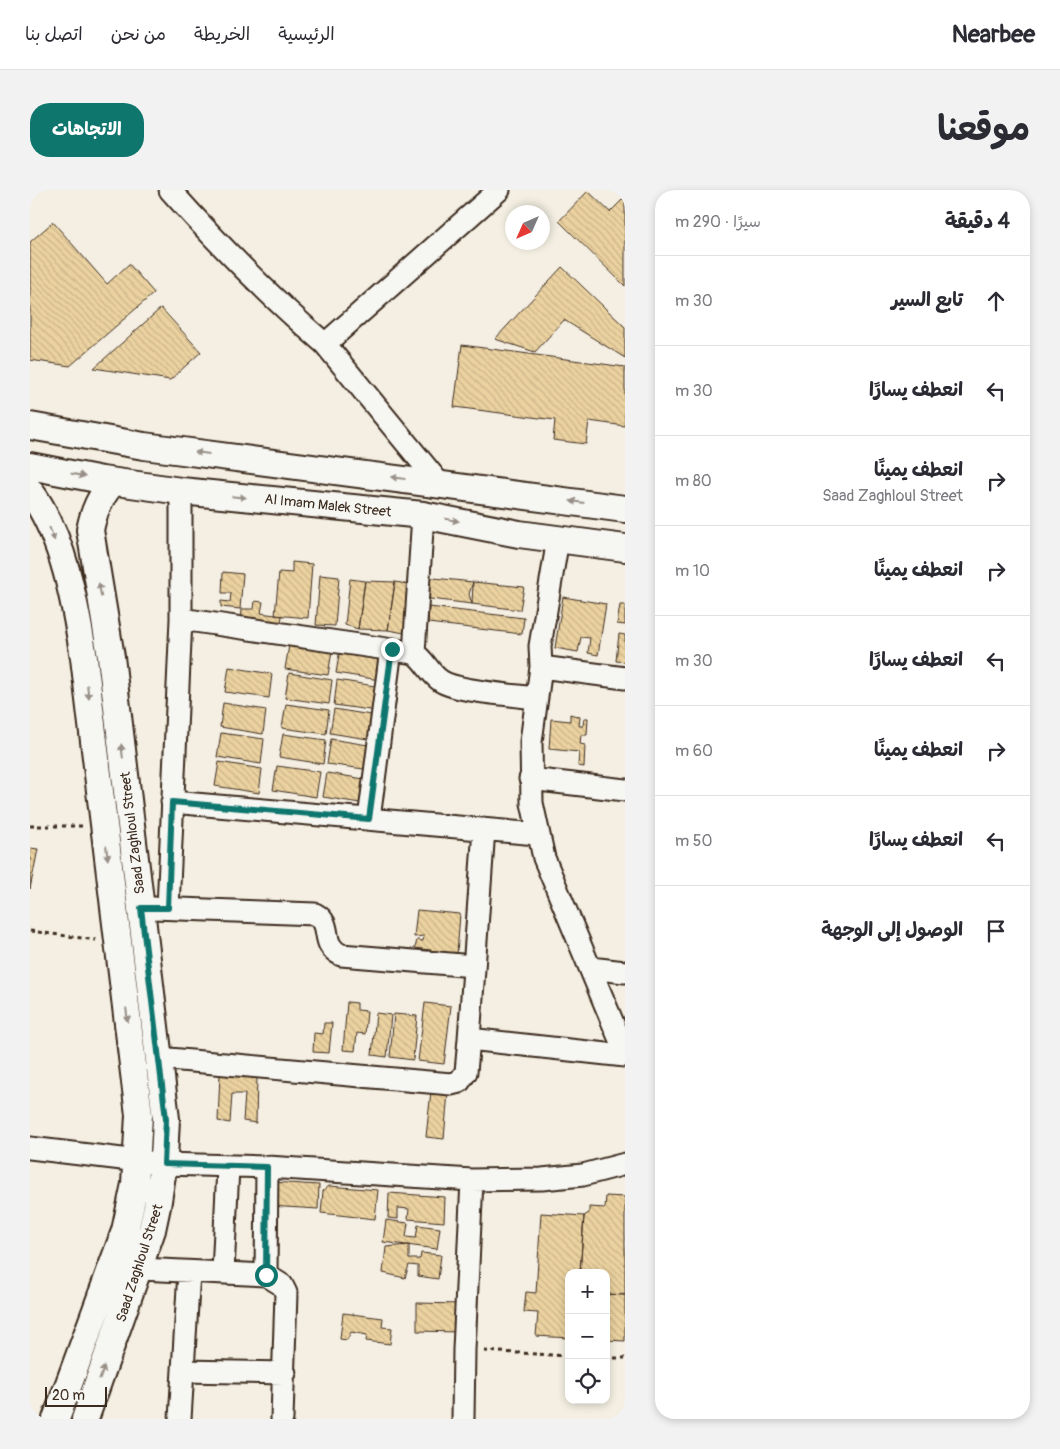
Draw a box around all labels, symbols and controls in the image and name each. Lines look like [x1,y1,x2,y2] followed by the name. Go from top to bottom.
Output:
[952,20,1035,49] text: Nearbee
[25,23,83,46] text: اتصل بنا
[111,23,166,46] text: من نحن
[194,23,250,46] text: الخريطة
[278,23,335,46] text: الرئيسية
[30,103,144,157] button: الاتجاهات
[937,107,1030,151] text: موقعنا
[505,205,550,250] north arrow
[945,208,1010,235] text: 4 دقيقة
[675,212,761,232] text: سيرًا · 290 m
[982,287,1010,315] icon: ahead
[891,288,963,312] text: تابع السير
[675,291,713,311] text: 30 m
[982,377,1010,405] icon: left
[869,378,963,402] text: انعطف يسارًا
[675,381,713,401] text: 30 m
[194,449,210,457] one-way arrow
[874,458,963,482] text: انعطف يمينًا
[982,467,1010,495] icon: right
[675,471,712,491] text: 80 m
[70,472,86,480] one-way arrow
[390,474,406,482] one-way arrow
[822,486,963,506] text: Saad Zaghloul Street
[264,490,393,521] street label: Al Imam Malek Street
[231,493,247,501] one-way arrow
[568,498,584,506] one-way arrow
[445,517,461,525] one-way arrow
[49,527,57,541] one-way arrow
[982,557,1010,585] icon: right
[874,558,963,582] text: انعطف يمينًا
[675,561,710,581] text: 10 m
[96,581,104,597] one-way arrow
[381,638,404,661] route end
[982,647,1010,675] icon: left
[869,648,963,672] text: انعطف يسارًا
[675,651,713,671] text: 30 m
[84,684,92,700] one-way arrow
[982,737,1010,765] icon: right
[874,738,963,762] text: انعطف يمينًا
[675,741,713,761] text: 60 m
[118,742,126,758] one-way arrow
[117,770,148,895] street label: Saad Zaghloul Street
[982,827,1010,855] icon: left
[869,828,963,852] text: انعطف يسارًا
[675,831,712,851] text: 50 m
[103,846,111,862] one-way arrow
[982,917,1010,945] icon: arrive
[821,918,963,942] text: الوصول إلى الوجهة
[123,1007,131,1023] one-way arrow
[112,1202,167,1324] street label: Saad Zaghloul Street
[255,1264,278,1287] route start
[565,1269,610,1404] map controls
[565,1269,610,1314] button: +
[565,1314,610,1359] button: −
[565,1359,610,1404] button: locate
[98,1365,106,1380] one-way arrow
[45,1384,108,1407] scale bar
[52,1387,85,1404] text: 20 m

